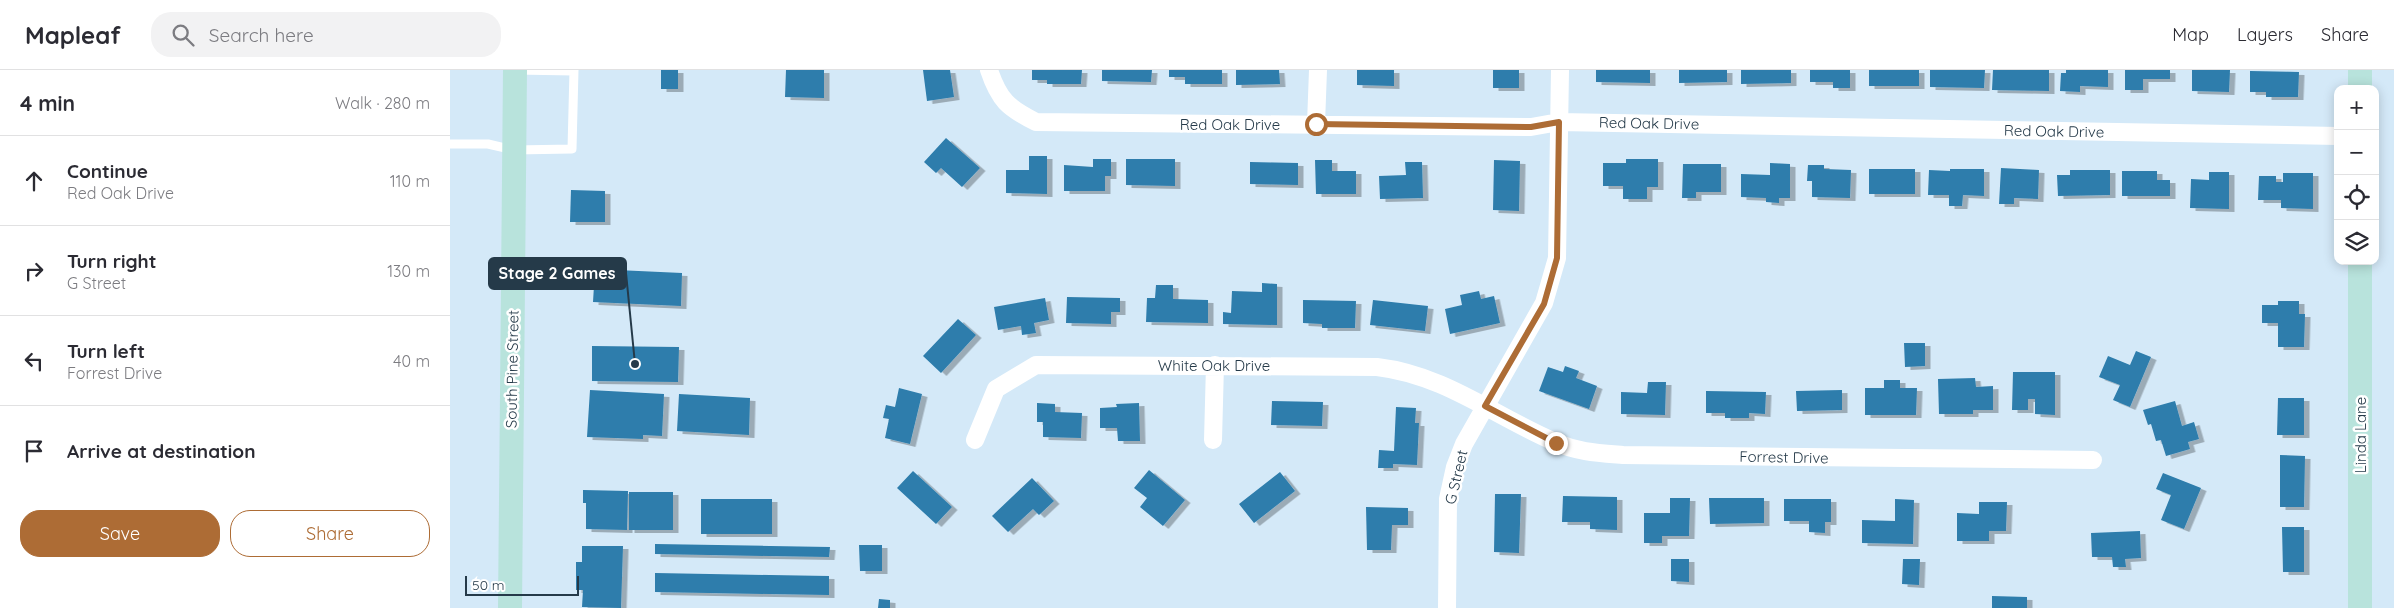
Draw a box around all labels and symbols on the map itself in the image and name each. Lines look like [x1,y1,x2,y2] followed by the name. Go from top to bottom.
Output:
[1305,113,1328,136] route start
[1599,113,1699,133] street label: Red Oak Drive
[1180,115,1280,134] street label: Red Oak Drive
[2004,121,2104,141] street label: Red Oak Drive
[489,258,626,289] callout: Stage 2 Games
[499,263,616,283] text: Stage 2 Games
[501,310,523,428] street label: South Pine Street
[1158,356,1270,375] street label: White Oak Drive
[2351,397,2370,473] street label: Linda Lane
[1545,432,1568,455] route end
[1739,447,1829,467] street label: Forrest Drive
[1440,448,1472,506] street label: G Street
[465,573,579,596] scale bar

